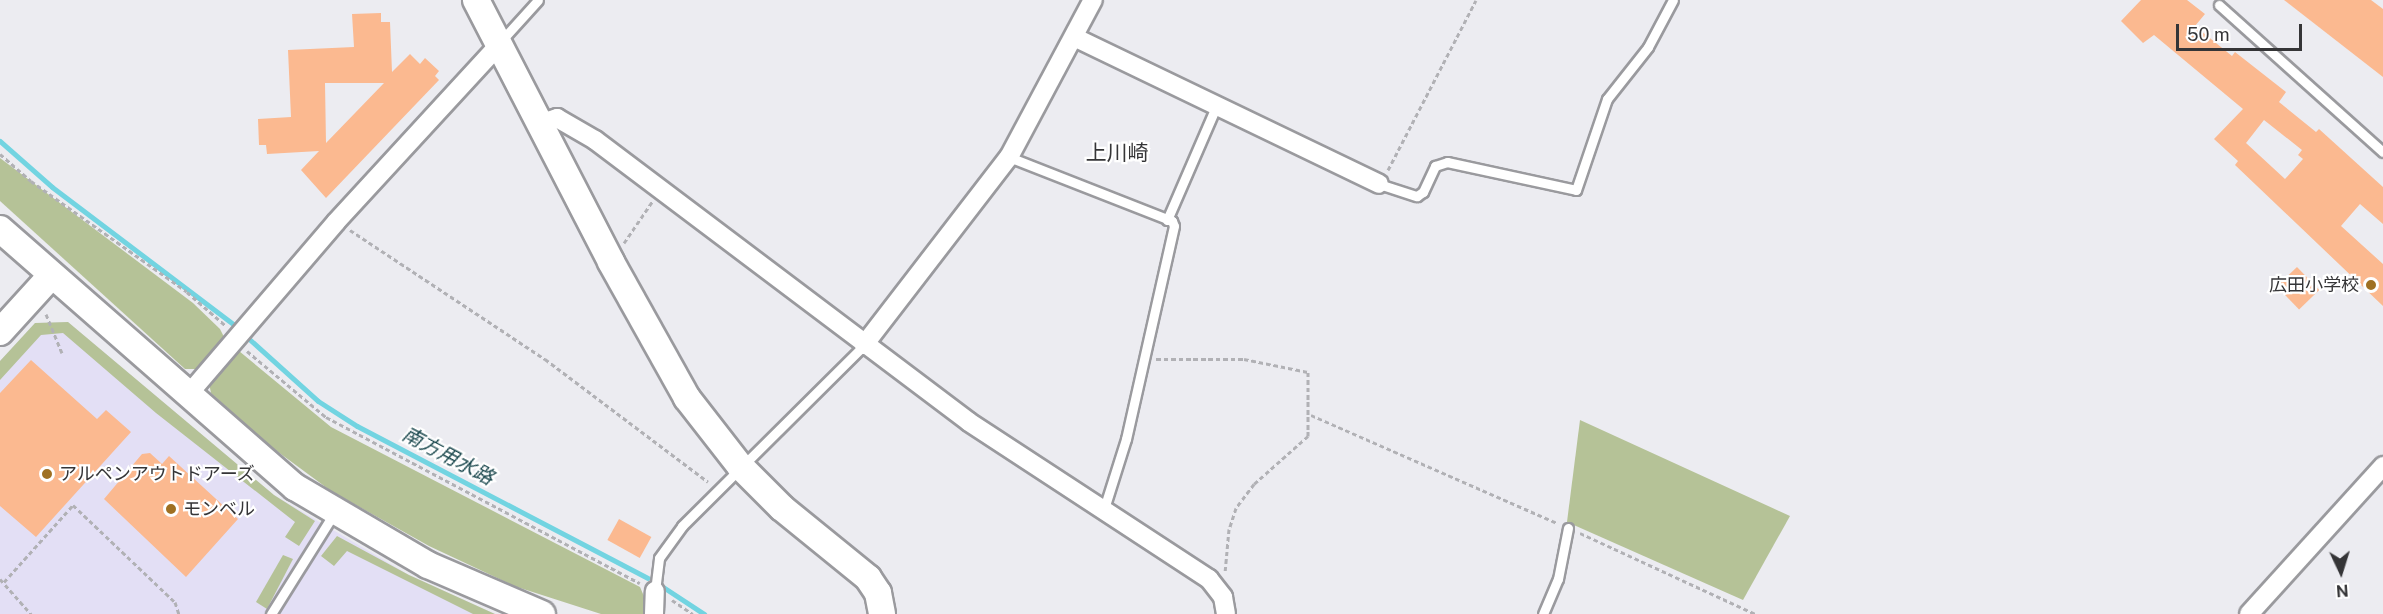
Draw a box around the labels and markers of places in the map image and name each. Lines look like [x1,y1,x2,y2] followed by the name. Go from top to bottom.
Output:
[2269,274,2359,296] place label: 広田小学校
[2364,278,2378,292] marker: 広田小学校
[59,463,256,485] place label: アルペンアウトドアーズ
[40,467,54,481] marker: アルペンアウトドアーズ
[183,498,255,520] place label: モンベル
[164,502,178,516] marker: モンベル

